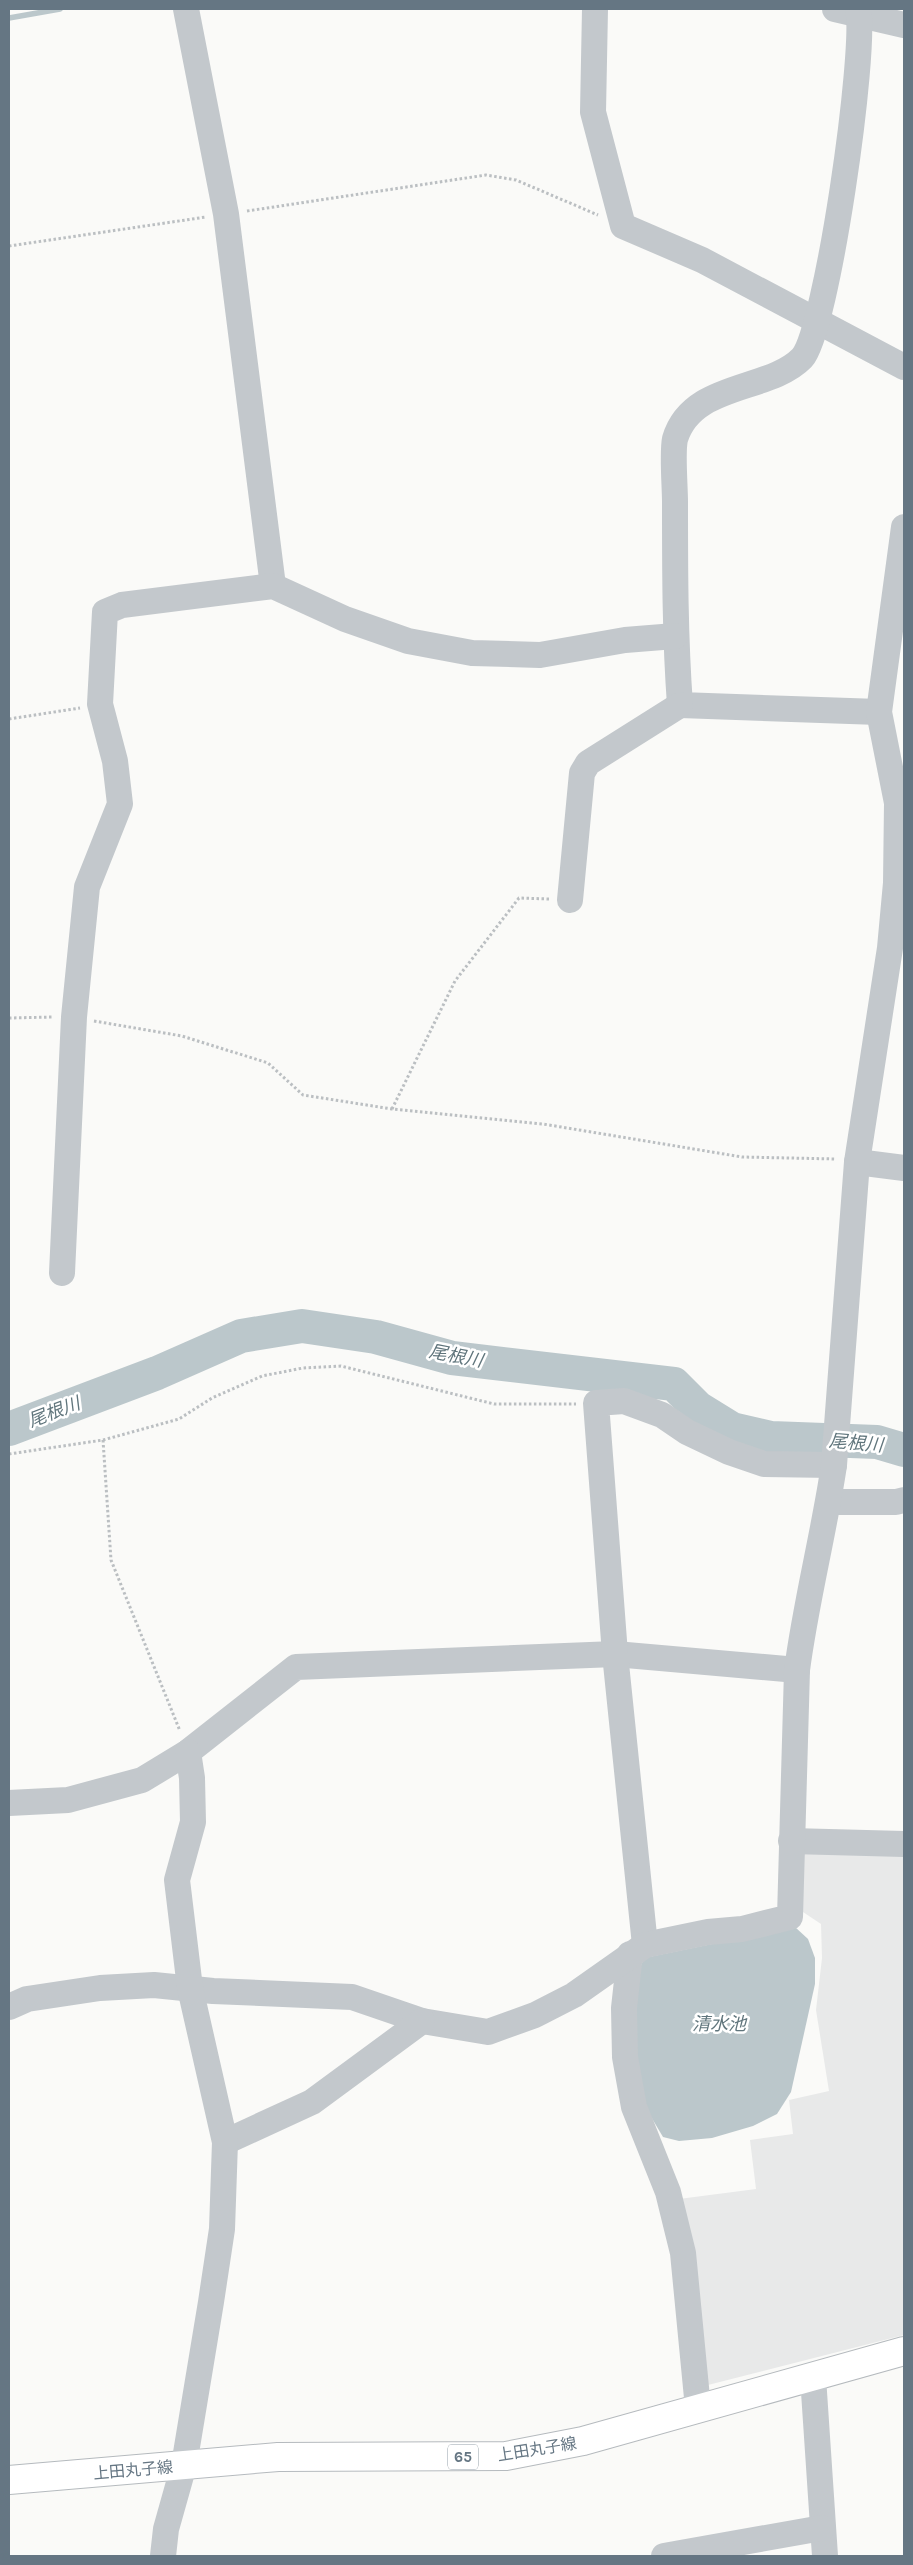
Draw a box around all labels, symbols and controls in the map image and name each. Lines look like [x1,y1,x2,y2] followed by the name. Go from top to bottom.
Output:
[427,1340,487,1372] water label: 尾根川
[25,1391,85,1432] water label: 尾根川
[828,1430,886,1456] water label: 尾根川
[692,2013,748,2035] water label: 清水池
[496,2433,578,2465] street label: 上田丸子線
[448,2444,478,2470] road number: 65
[92,2457,174,2483] street label: 上田丸子線

